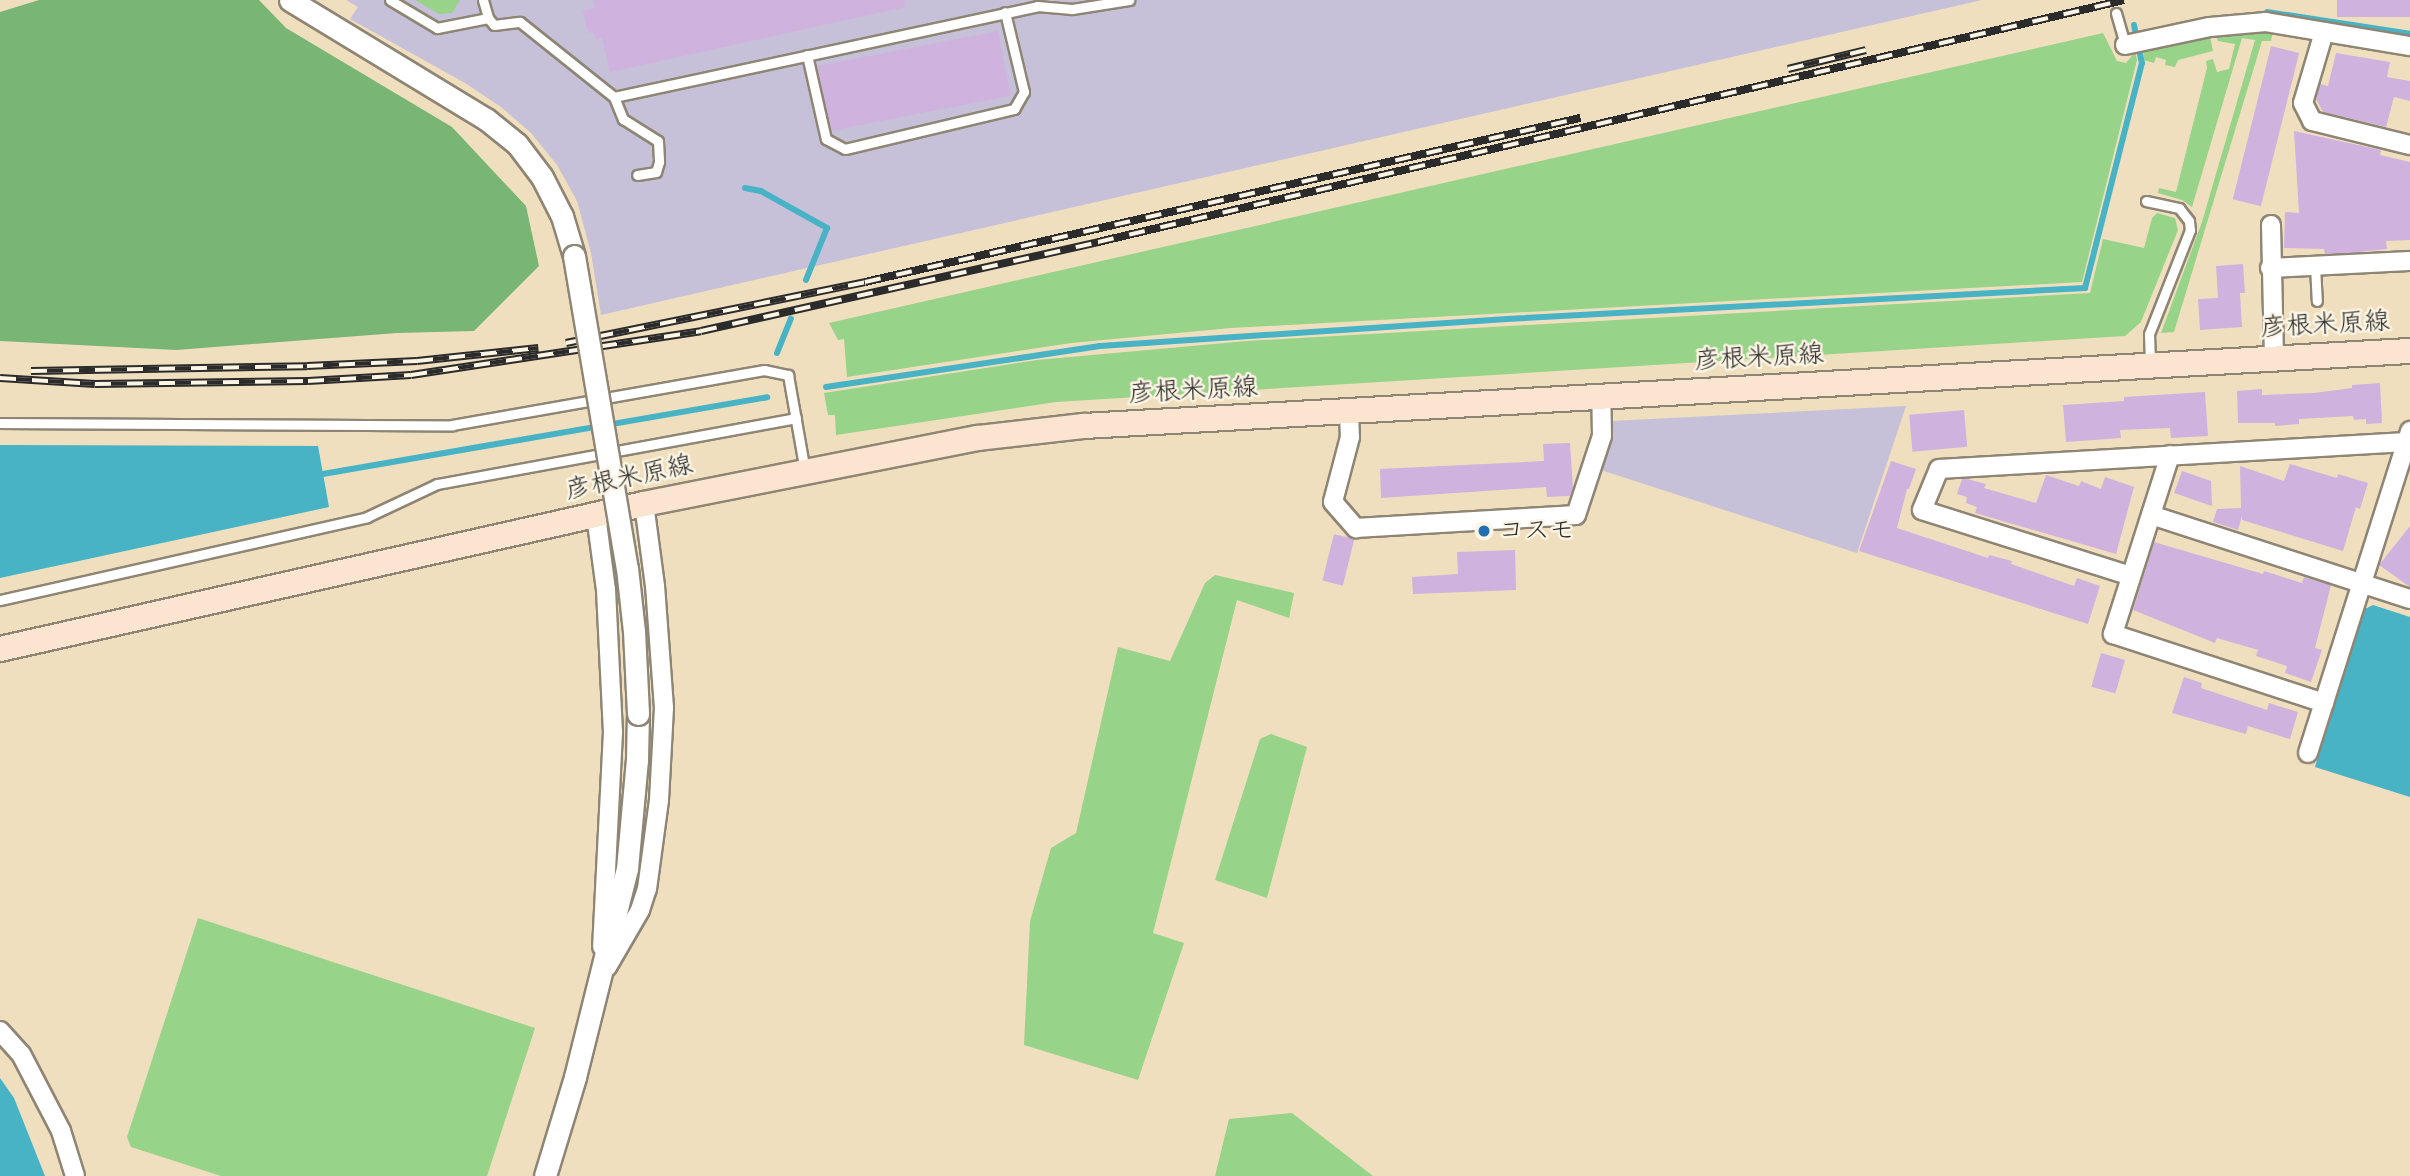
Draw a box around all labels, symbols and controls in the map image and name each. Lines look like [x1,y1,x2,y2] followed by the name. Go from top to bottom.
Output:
[2259,306,2391,344] street label: 彦根米原線
[1693,339,1825,377] street label: 彦根米原線
[1127,372,1259,410] street label: 彦根米原線
[562,449,696,507] street label: 彦根米原線
[1498,515,1576,547] place label: コスモ
[1476,523,1492,539] marker: コスモ

